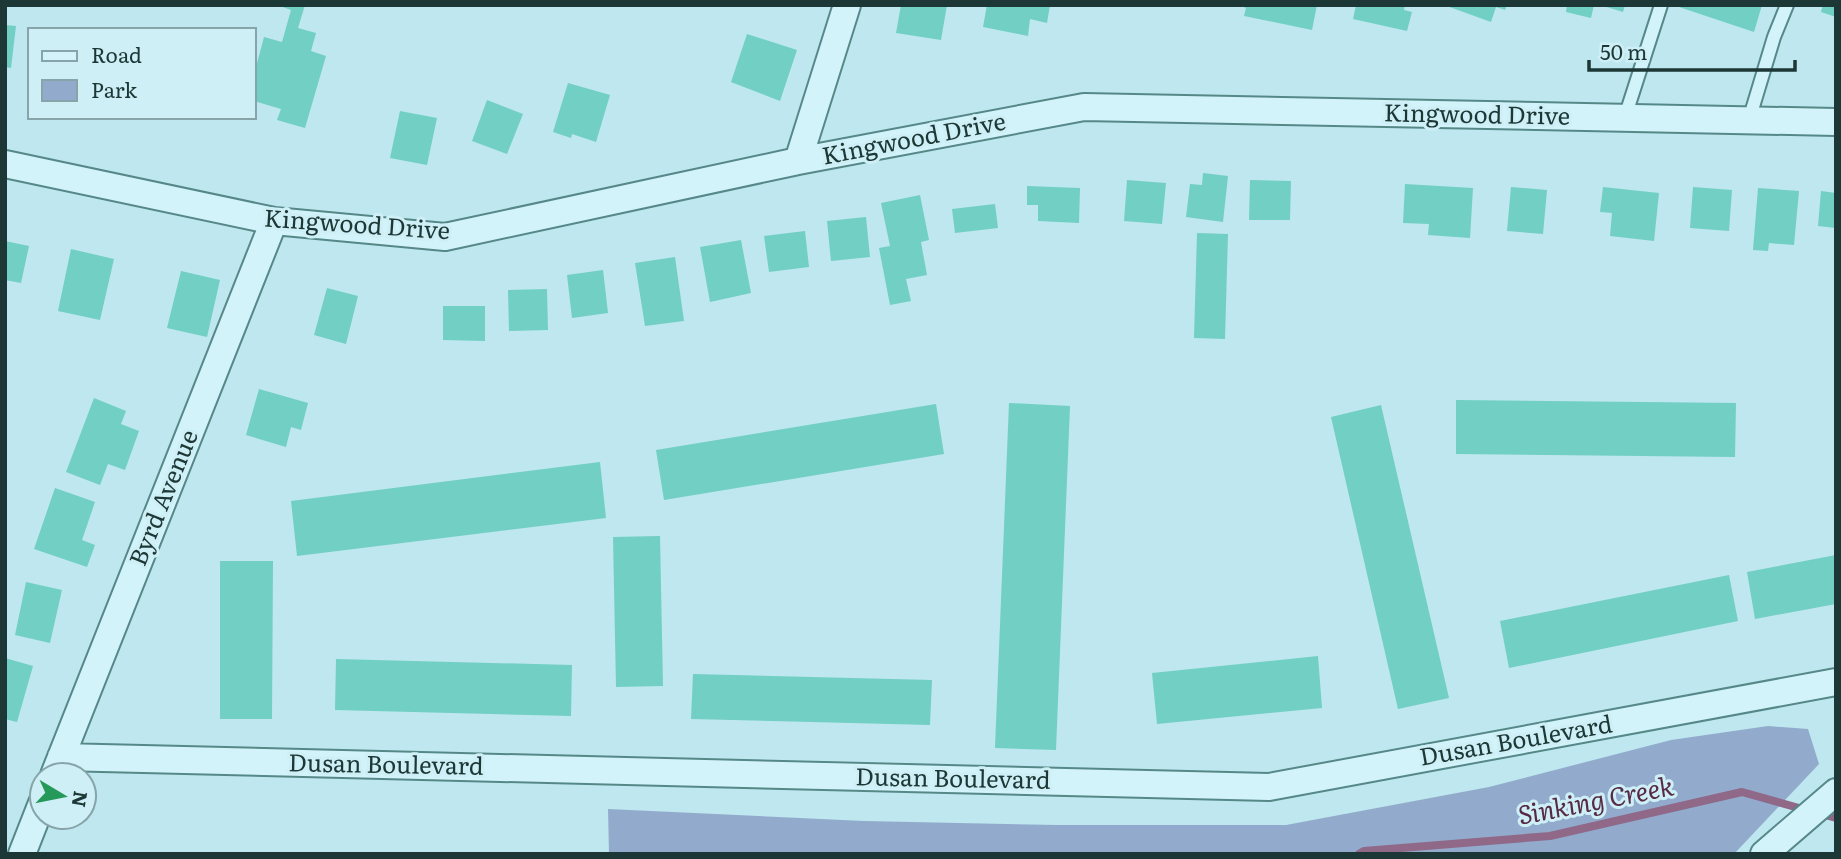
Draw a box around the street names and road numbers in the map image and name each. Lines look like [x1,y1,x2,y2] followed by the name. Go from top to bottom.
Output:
[1384,93,1570,132] street label: Kingwood Drive
[819,102,1008,171] street label: Kingwood Drive
[263,199,451,246] street label: Kingwood Drive
[118,424,205,570] street label: Byrd Avenue
[1416,704,1615,773] street label: Dusan Boulevard
[288,743,484,782] street label: Dusan Boulevard
[855,757,1051,796] street label: Dusan Boulevard

